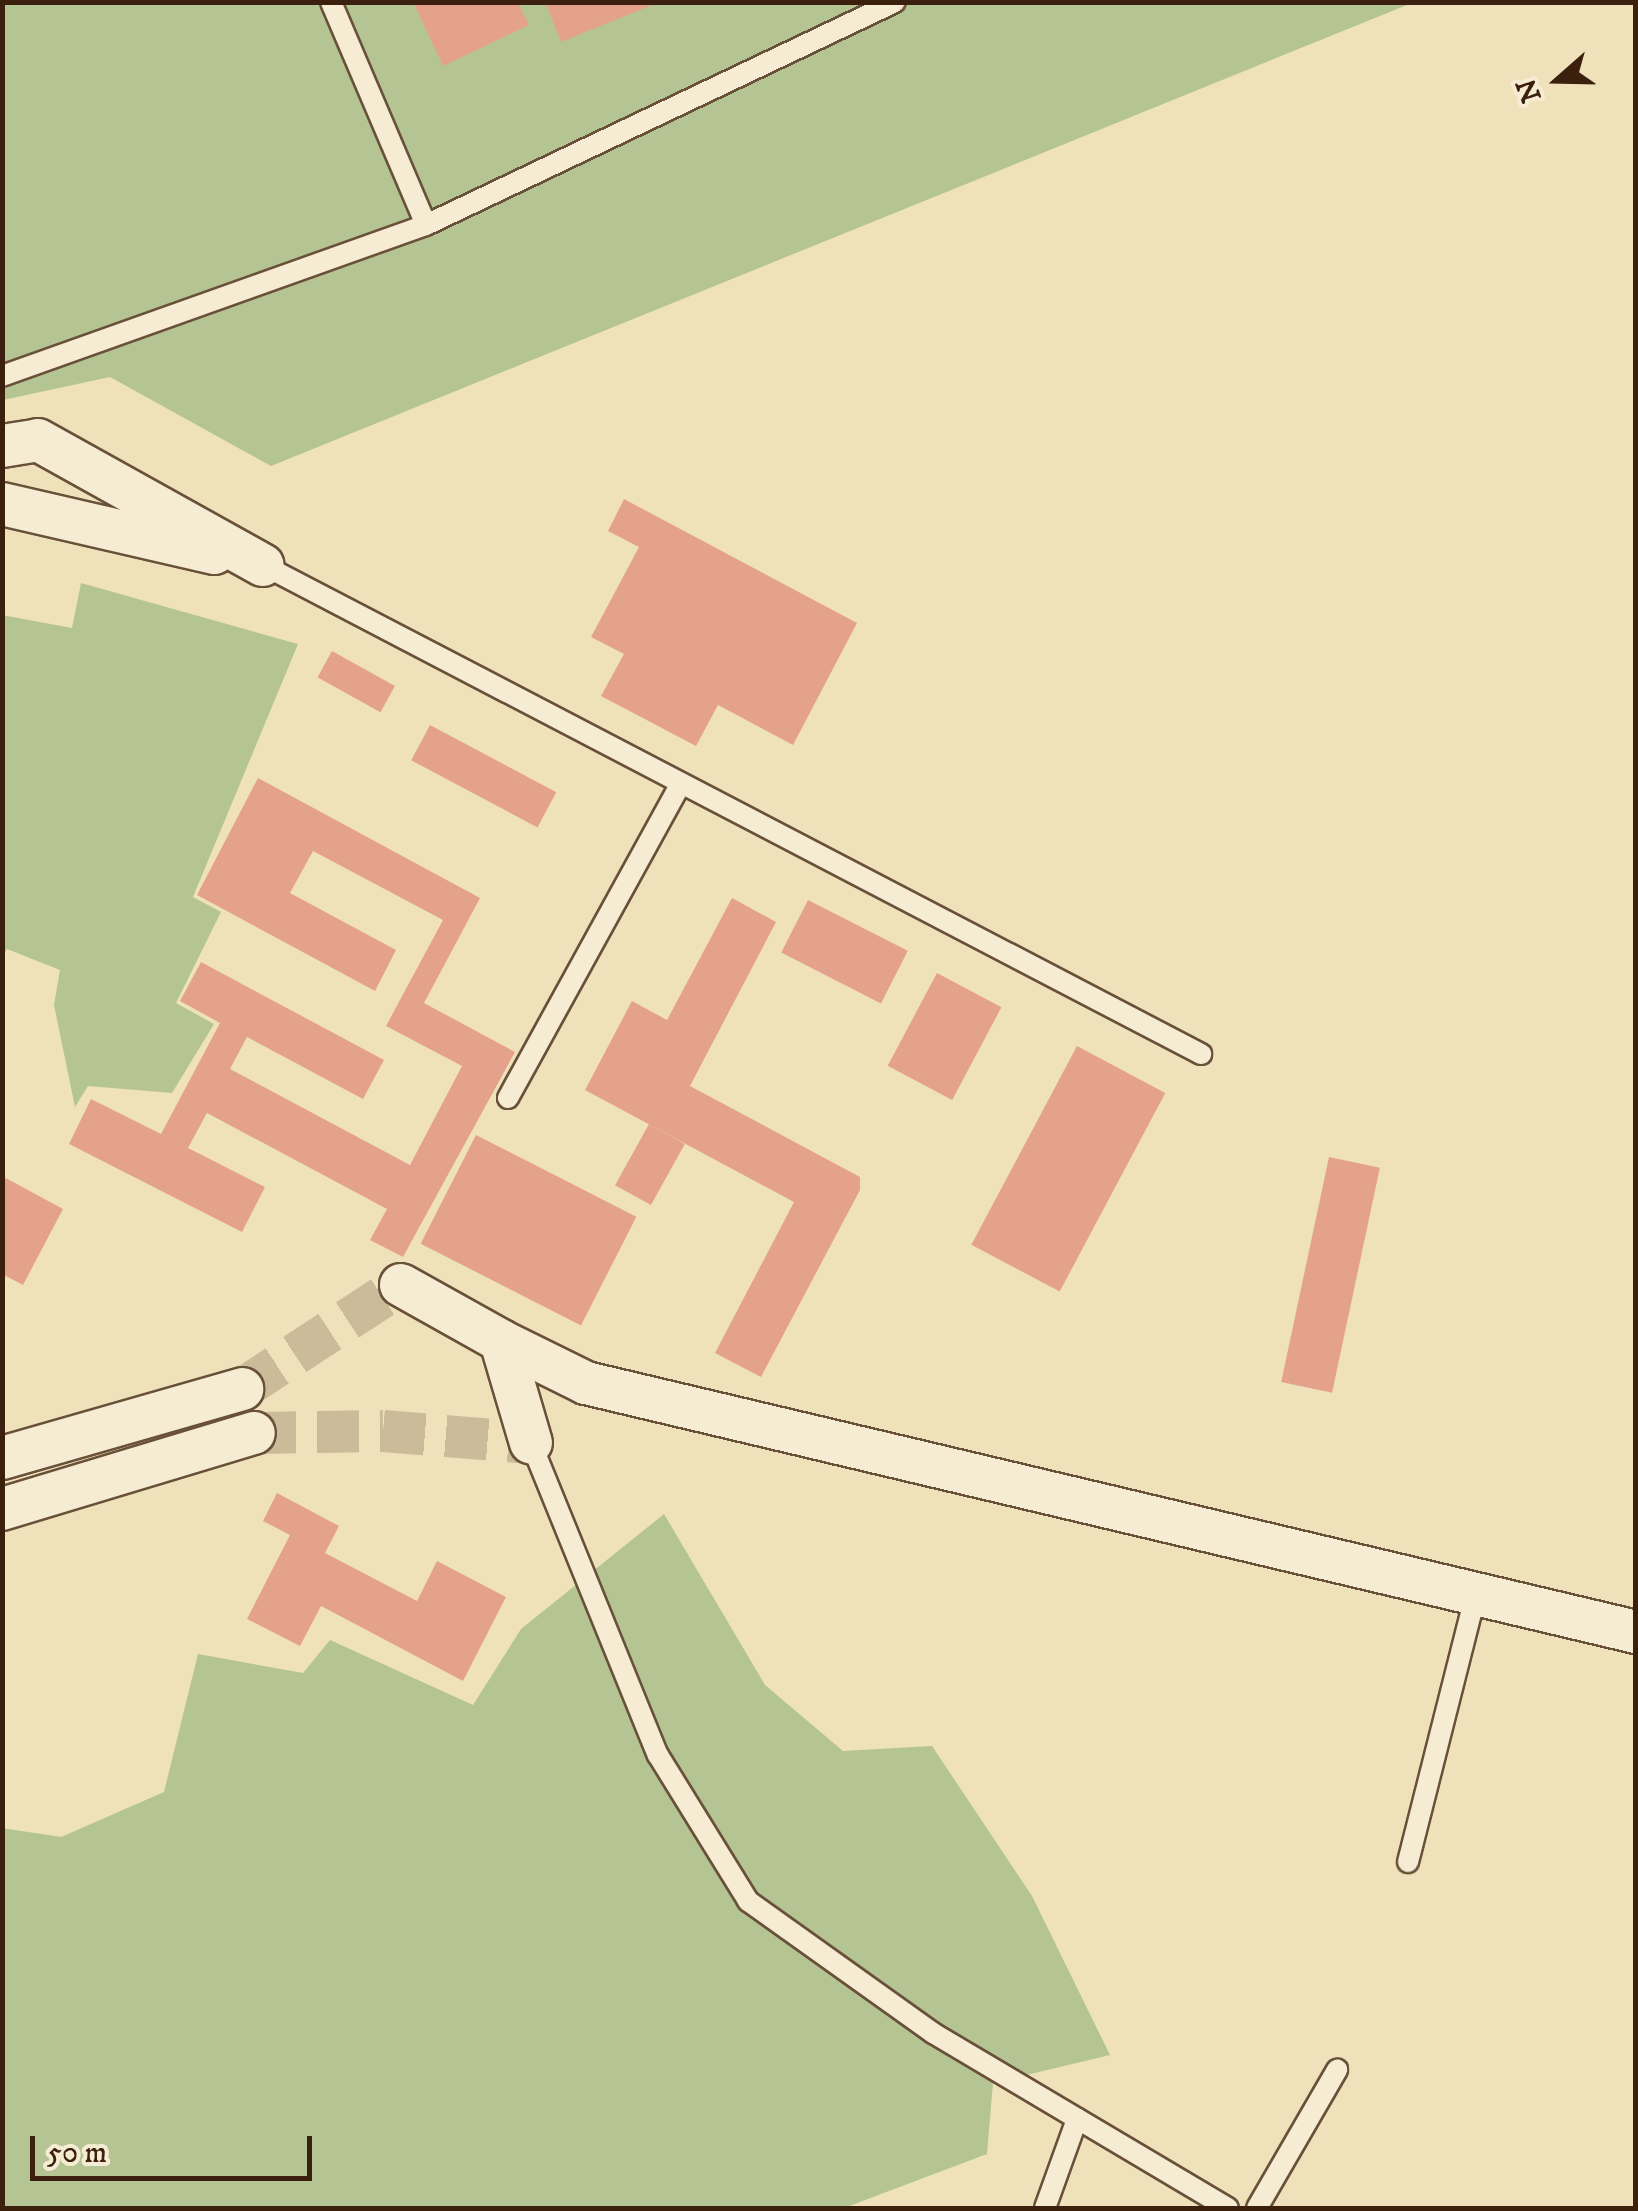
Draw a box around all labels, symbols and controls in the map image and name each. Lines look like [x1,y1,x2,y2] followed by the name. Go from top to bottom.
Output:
[1508,30,1608,130] north arrow
[1509,74,1550,107] text: N
[35,2116,318,2178] scale bar
[47,2135,107,2172] text: 50 m

